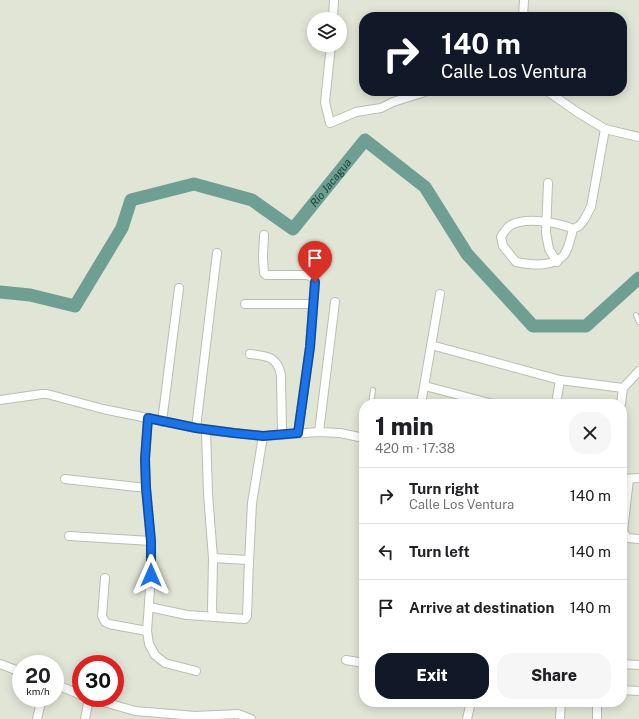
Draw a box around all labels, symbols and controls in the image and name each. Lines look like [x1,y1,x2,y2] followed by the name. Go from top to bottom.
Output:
[307,12,347,52] map controls
[307,12,347,52] button: layers
[441,27,521,60] text: 140 m
[375,28,427,80] icon: right
[441,61,587,82] text: Calle Los Ventura
[307,156,354,209] water label: Río Jacagua
[298,241,332,282] pin
[304,247,326,269] icon: arrive
[375,412,434,440] text: 1 min
[569,412,611,454] button: close
[375,441,455,456] text: 420 m · 17:38
[409,480,479,497] text: Turn right
[375,485,397,507] icon: right
[570,487,611,504] text: 140 m
[409,497,514,512] text: Calle Los Ventura
[375,541,397,563] icon: left
[409,543,470,560] text: Turn left
[570,543,611,560] text: 140 m
[130,554,172,596] position arrow
[375,597,397,619] icon: arrive
[409,599,554,616] text: Arrive at destination
[570,599,611,616] text: 140 m
[375,653,489,699] button: Exit
[497,653,611,699] button: Share
[72,655,124,707] speed limit sign: 30
[25,664,51,688] text: 20
[26,685,50,697] text: km/h

